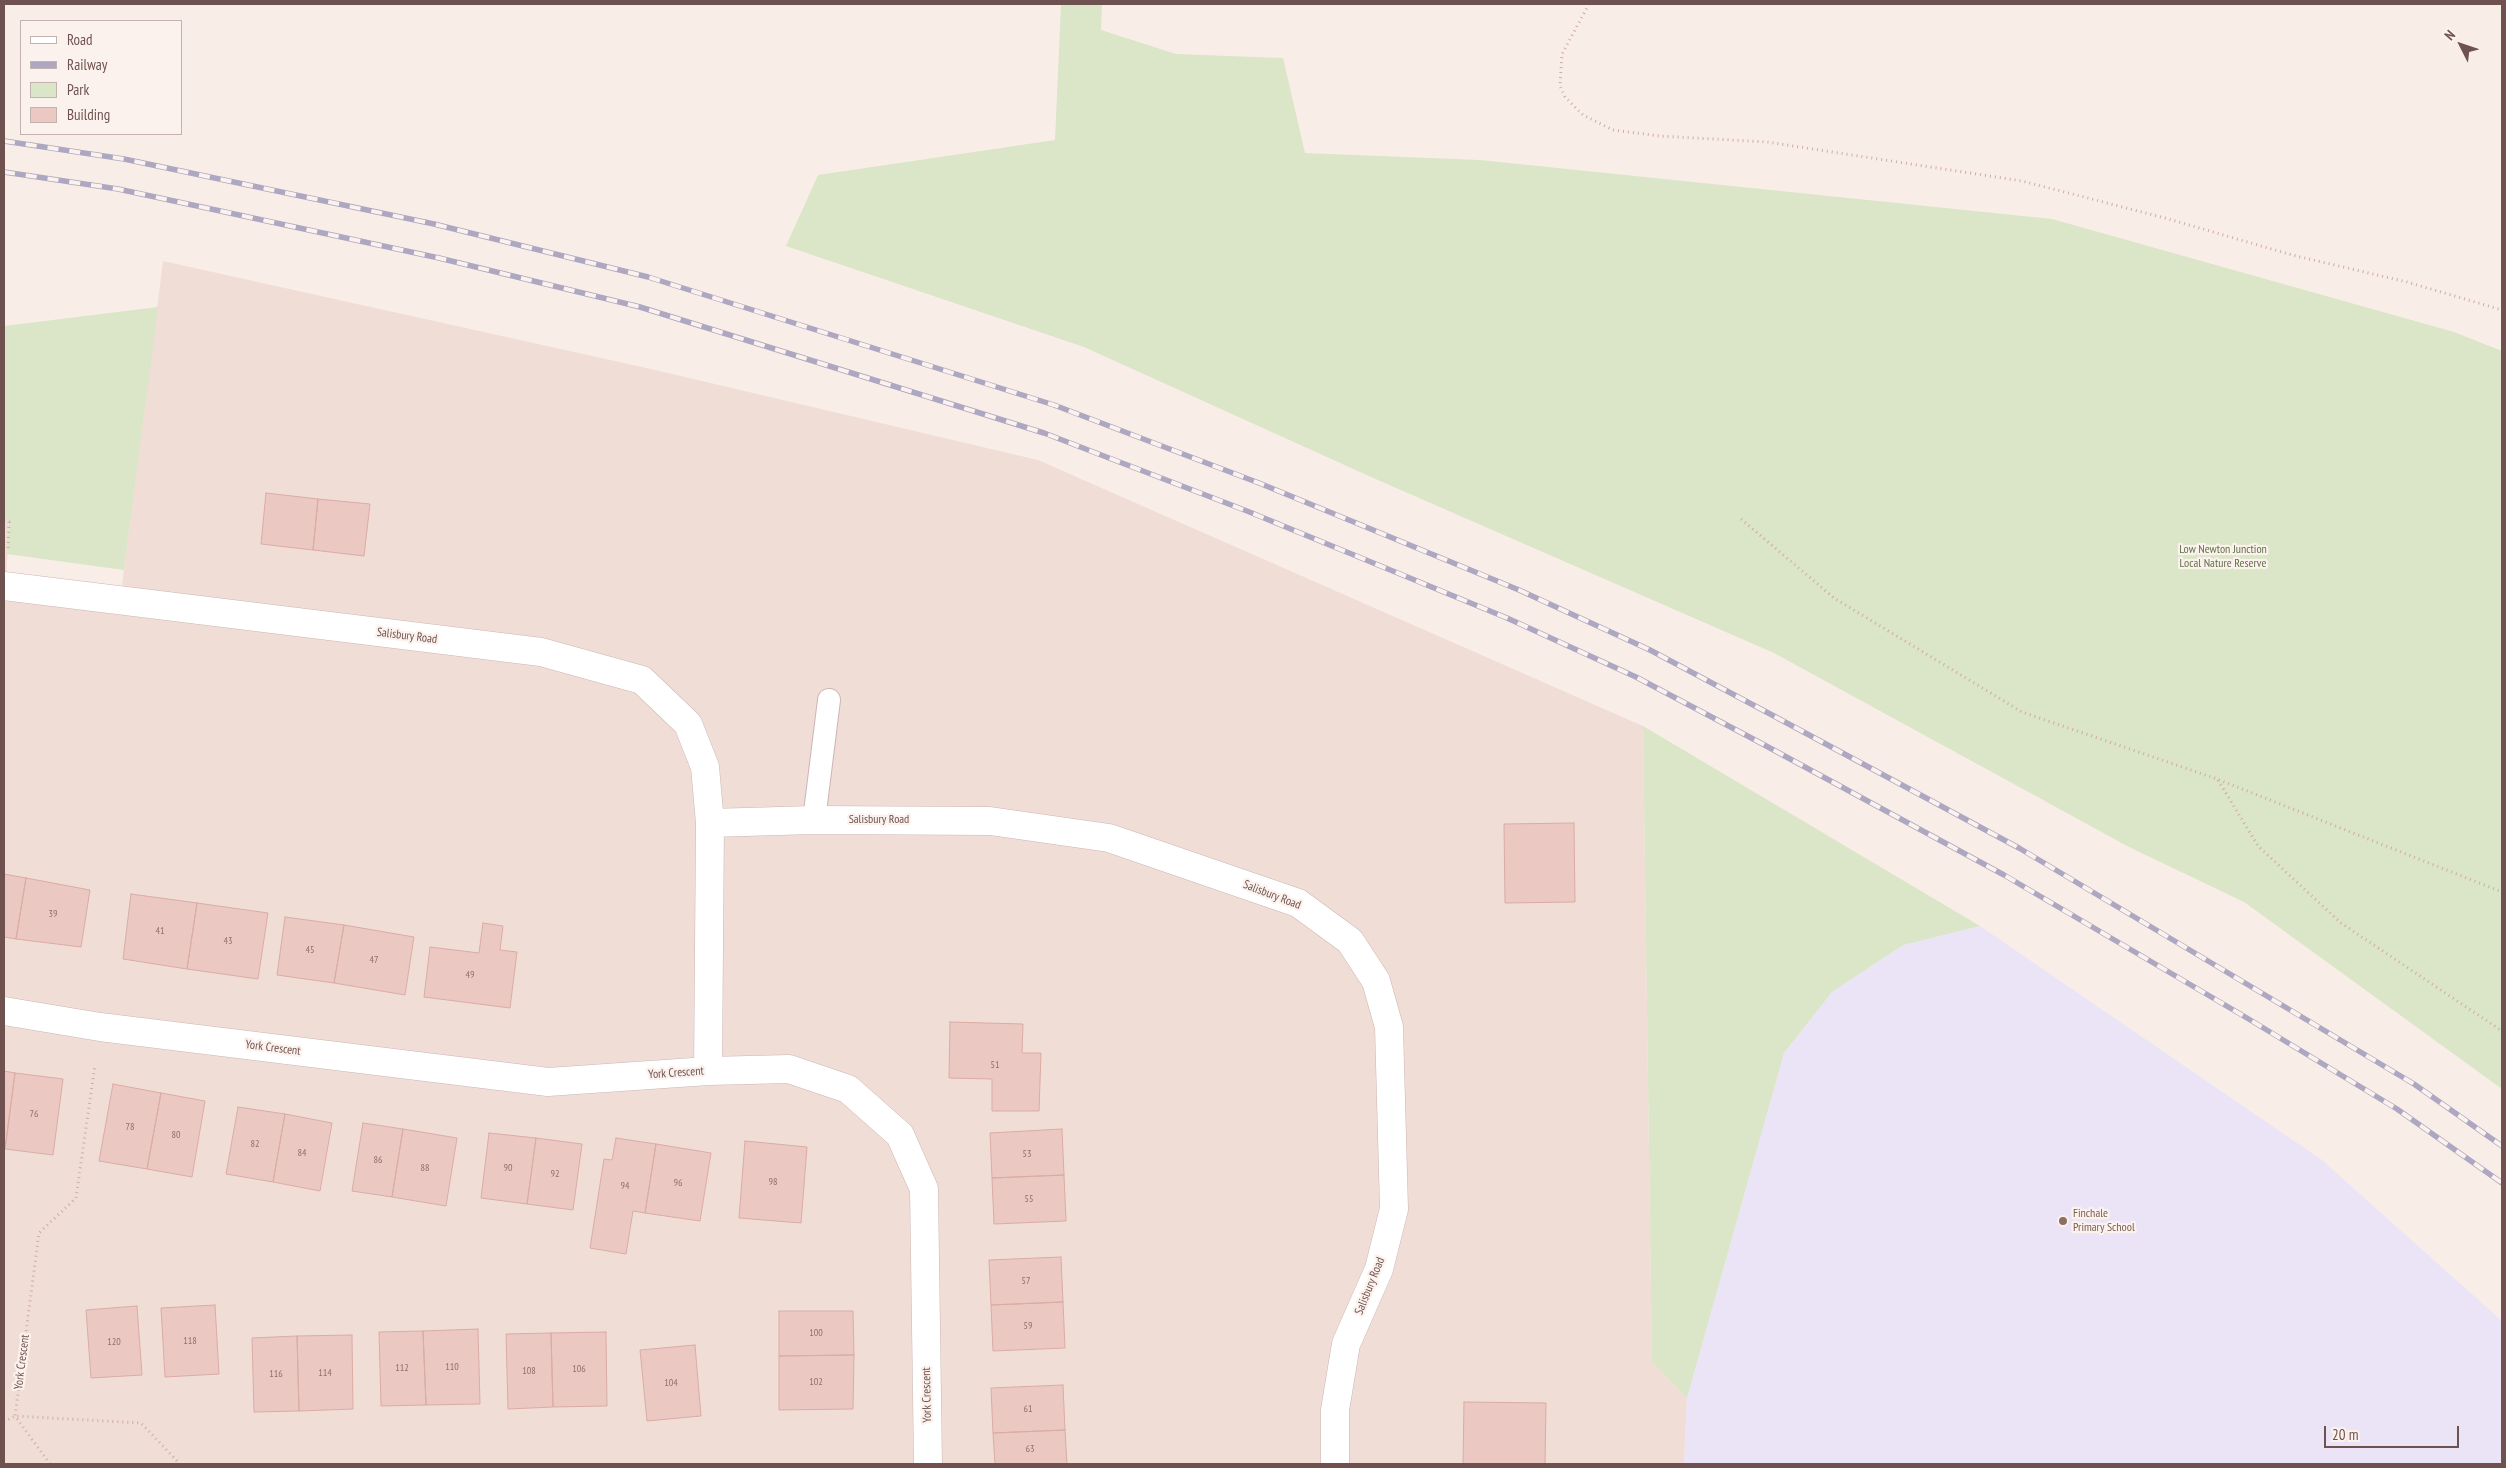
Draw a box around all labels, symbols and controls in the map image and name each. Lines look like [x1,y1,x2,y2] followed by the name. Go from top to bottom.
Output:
[20,20,182,135] legend
[2436,20,2486,70] north arrow
[2440,26,2459,44] text: N
[67,30,93,49] text: Road
[67,55,107,74] text: Railway
[67,80,89,99] text: Park
[67,105,110,124] text: Building
[2179,543,2267,571] park label: Low Newton Junction Local Nature Reserve
[376,625,438,647] street label: Salisbury Road
[849,813,909,827] street label: Salisbury Road
[1241,877,1303,913] street label: Salisbury Road
[49,908,57,920] house number: 39
[156,925,164,937] house number: 41
[224,935,232,947] house number: 43
[306,944,314,956] house number: 45
[370,954,378,966] house number: 47
[466,969,474,981] house number: 49
[245,1037,301,1059] street label: York Crescent
[991,1059,999,1071] house number: 51
[648,1064,704,1082] street label: York Crescent
[30,1108,38,1120] house number: 76
[126,1121,134,1133] house number: 78
[172,1129,180,1141] house number: 80
[251,1138,259,1150] house number: 82
[298,1147,306,1159] house number: 84
[1023,1148,1031,1160] house number: 53
[374,1154,382,1166] house number: 86
[421,1162,429,1174] house number: 88
[504,1162,512,1174] house number: 90
[551,1168,559,1180] house number: 92
[769,1176,777,1188] house number: 98
[674,1177,682,1189] house number: 96
[621,1180,629,1192] house number: 94
[1025,1193,1033,1205] house number: 55
[2073,1207,2135,1235] place label: Finchale Primary School
[2057,1215,2069,1227] marker: Finchale Primary School
[1352,1255,1388,1317] street label: Salisbury Road
[1022,1275,1030,1287] house number: 57
[1024,1320,1032,1332] house number: 59
[809,1327,823,1339] house number: 100
[11,1334,33,1390] street label: York Crescent
[183,1335,197,1347] house number: 118
[107,1336,121,1348] house number: 120
[445,1361,459,1373] house number: 110
[395,1362,409,1374] house number: 112
[572,1363,586,1375] house number: 106
[522,1365,536,1377] house number: 108
[318,1367,332,1379] house number: 114
[919,1367,935,1423] street label: York Crescent
[269,1368,283,1380] house number: 116
[809,1376,823,1388] house number: 102
[664,1377,678,1389] house number: 104
[1024,1403,1032,1415] house number: 61
[2326,1416,2461,1448] scale bar
[2332,1425,2358,1444] text: 20 m
[1026,1443,1034,1455] house number: 63

